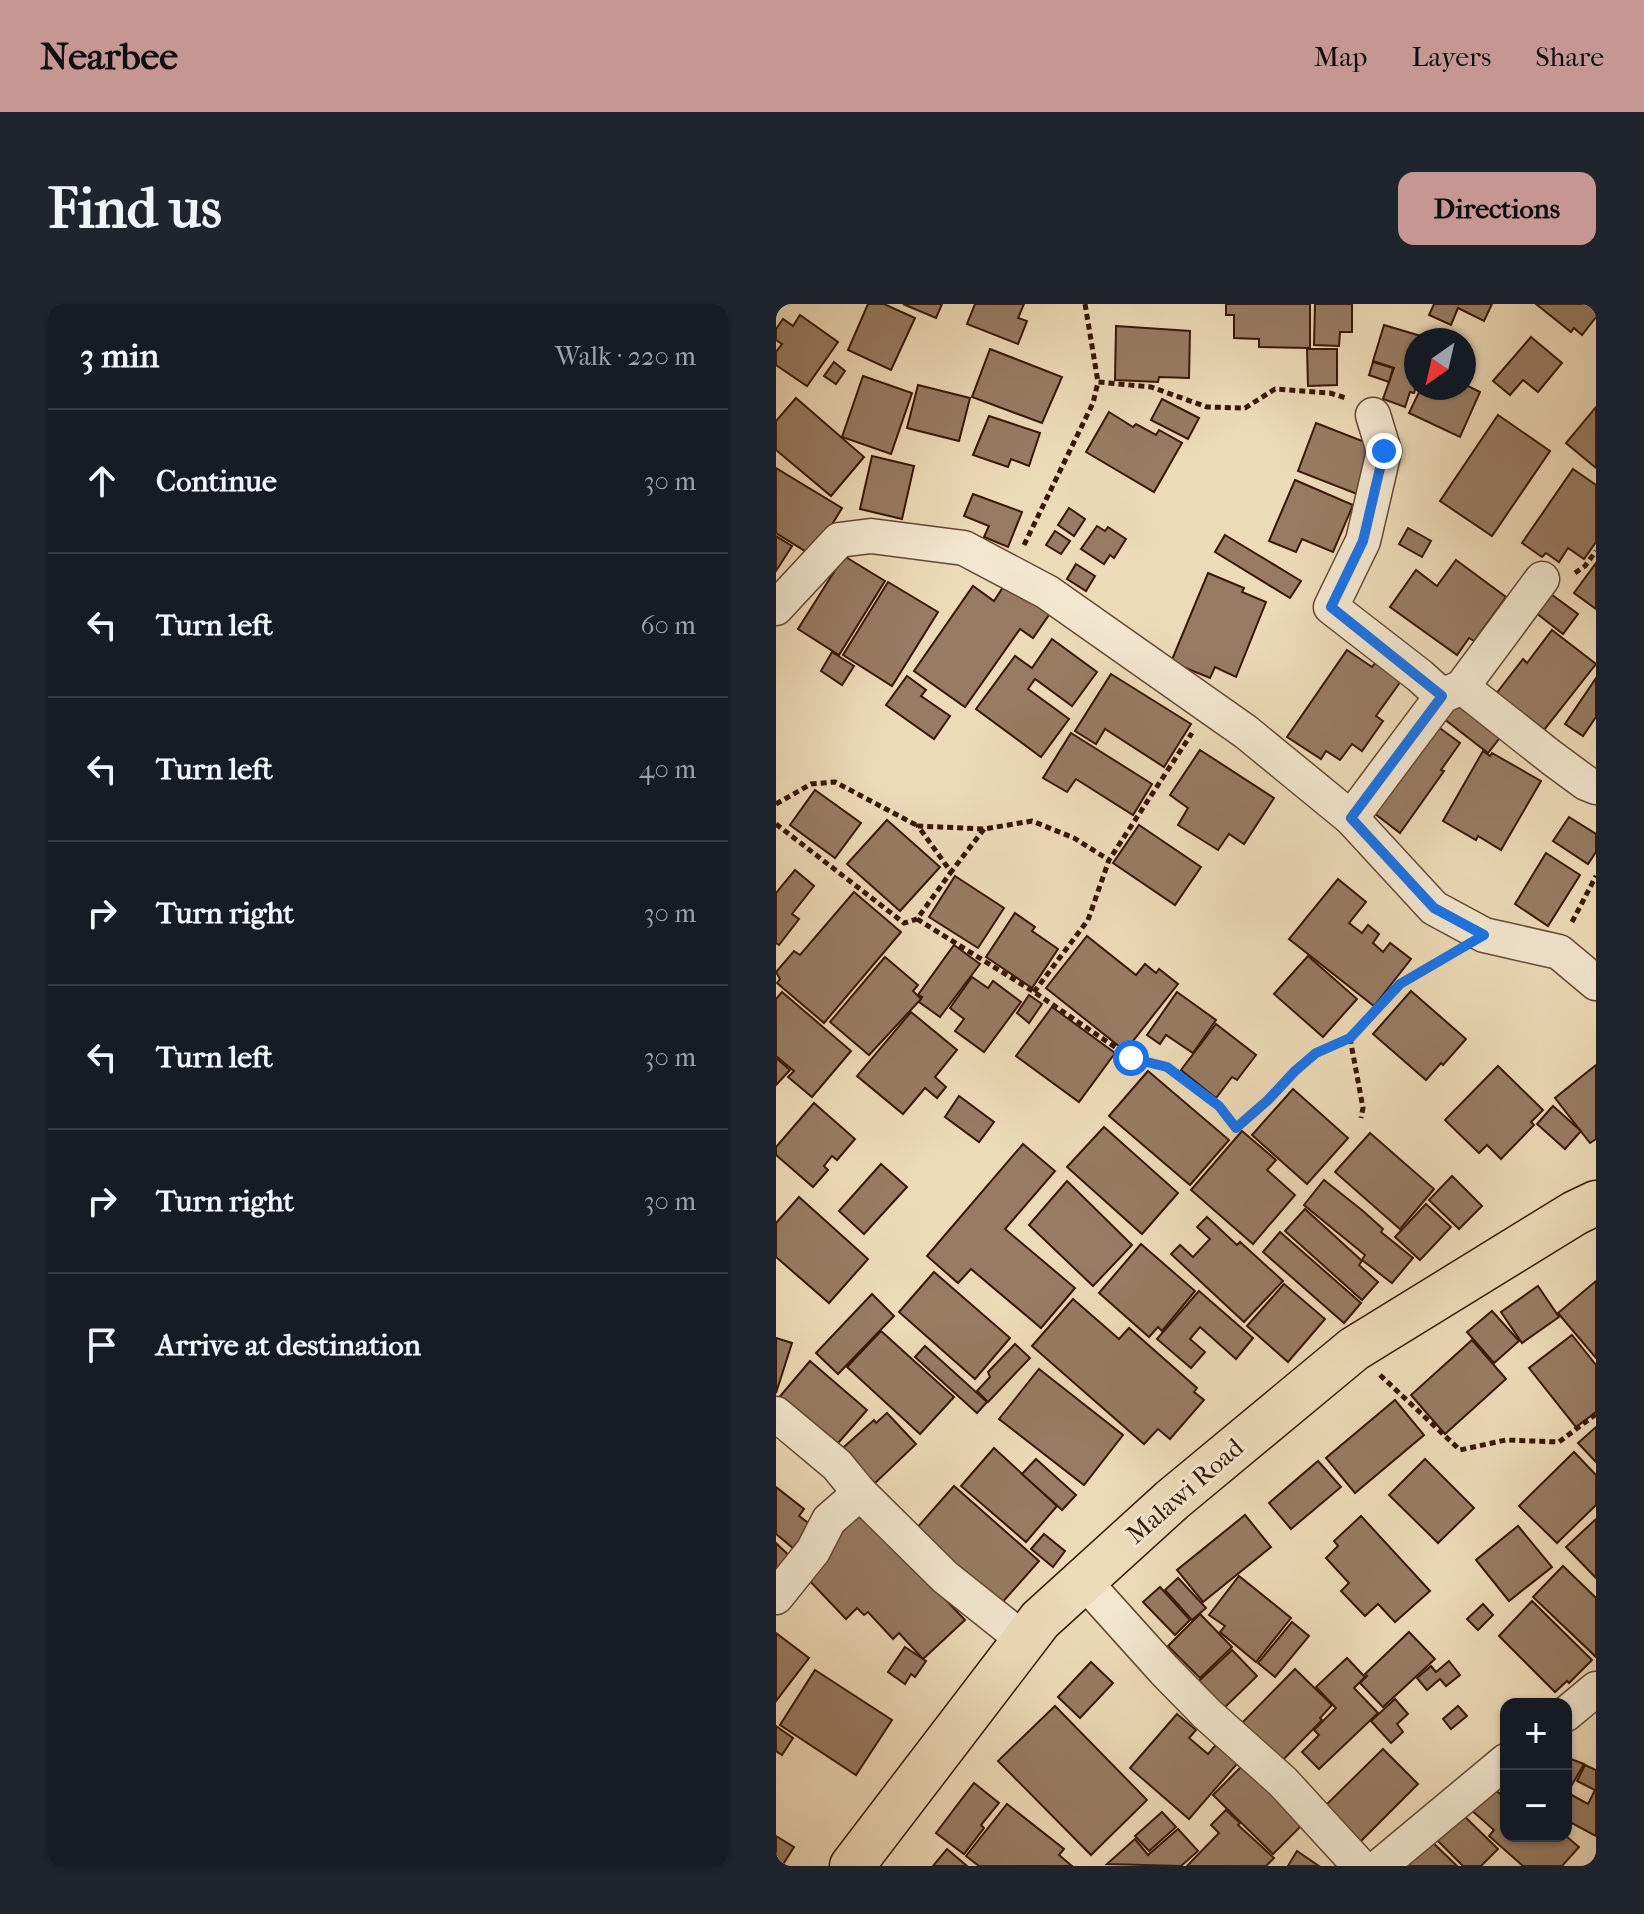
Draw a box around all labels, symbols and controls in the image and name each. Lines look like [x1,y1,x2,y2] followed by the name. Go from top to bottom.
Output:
[40,34,178,79] text: Nearbee
[1314,40,1367,73] text: Map
[1411,40,1491,73] text: Layers
[1535,40,1604,73] text: Share
[1398,172,1596,245] button: Directions
[48,176,222,241] text: Find us
[1404,328,1476,400] north arrow
[80,336,159,376] text: 3 min
[555,341,696,372] text: Walk · 220 m
[1366,433,1402,469] route end
[80,459,124,503] icon: ahead
[156,464,277,499] text: Continue
[644,466,696,497] text: 30 m
[80,603,124,647] icon: left
[156,608,273,643] text: Turn left
[640,610,696,641] text: 60 m
[80,747,124,791] icon: left
[156,752,273,787] text: Turn left
[639,754,696,785] text: 40 m
[80,891,124,935] icon: right
[156,896,294,931] text: Turn right
[644,898,696,929] text: 30 m
[80,1035,124,1079] icon: left
[156,1040,273,1075] text: Turn left
[1113,1040,1149,1076] route start
[644,1042,696,1073] text: 30 m
[80,1179,124,1223] icon: right
[156,1184,294,1219] text: Turn right
[644,1186,696,1217] text: 30 m
[80,1323,124,1367] icon: arrive
[156,1328,421,1363] text: Arrive at destination
[1120,1431,1251,1550] street label: Malawi Road
[1500,1698,1572,1842] map controls
[1500,1698,1572,1770] button: +
[1500,1770,1572,1842] button: −

